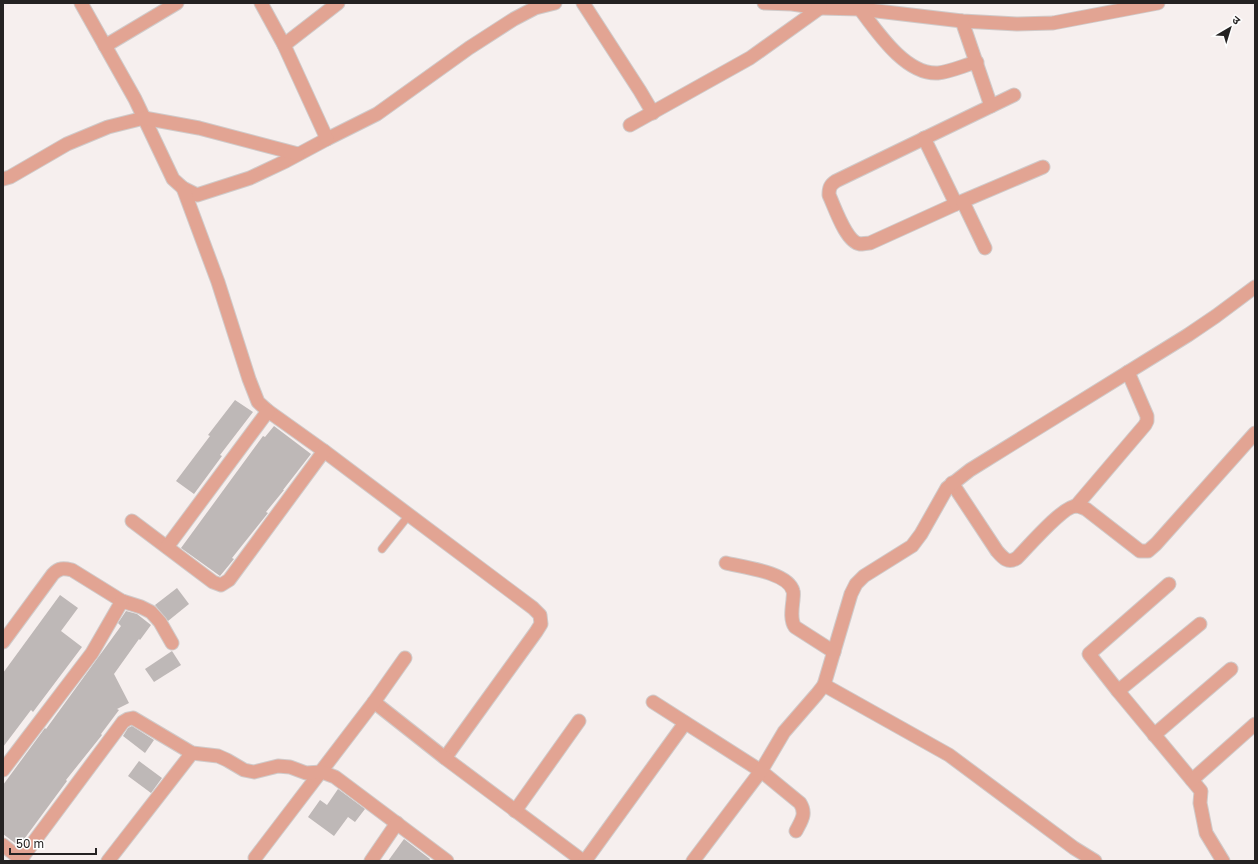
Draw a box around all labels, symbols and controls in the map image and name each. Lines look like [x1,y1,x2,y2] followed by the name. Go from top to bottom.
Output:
[1210,8,1250,48] north arrow
[1230,13,1243,27] text: उ
[10,830,96,856] scale bar
[16,836,44,851] text: 50 m

